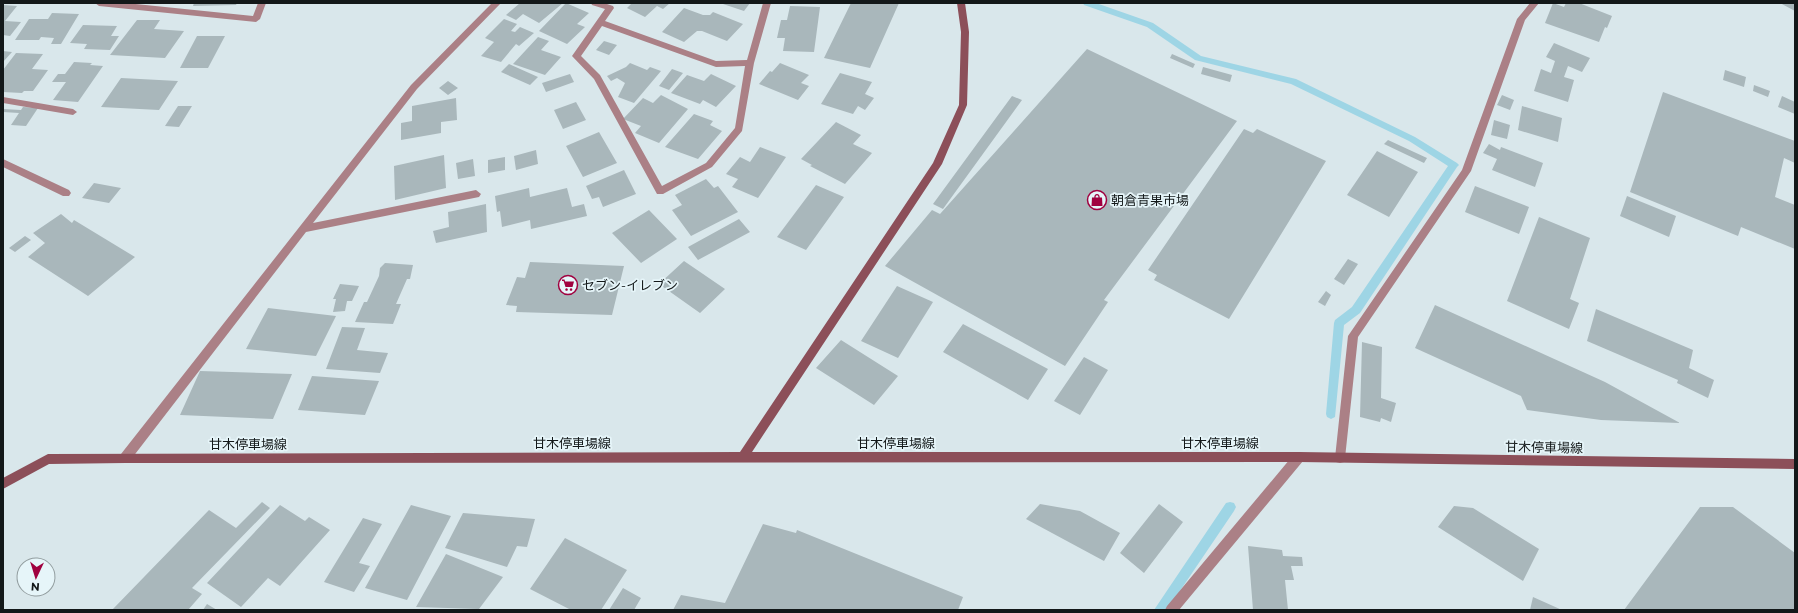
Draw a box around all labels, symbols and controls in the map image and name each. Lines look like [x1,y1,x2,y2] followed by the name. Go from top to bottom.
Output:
[1086,189,1108,211] shop icon: 朝倉青果市場
[1111,192,1189,208] place label: 朝倉青果市場
[557,274,579,296] supermarket icon: セブン-イレブン
[582,277,678,293] place label: セブン-イレブン
[533,435,611,451] street label: 甘木停車場線
[857,435,935,451] street label: 甘木停車場線
[1181,435,1259,451] street label: 甘木停車場線
[209,436,287,452] street label: 甘木停車場線
[1505,438,1583,456] street label: 甘木停車場線
[16,557,56,597] north arrow
[30,580,40,594] text: N

